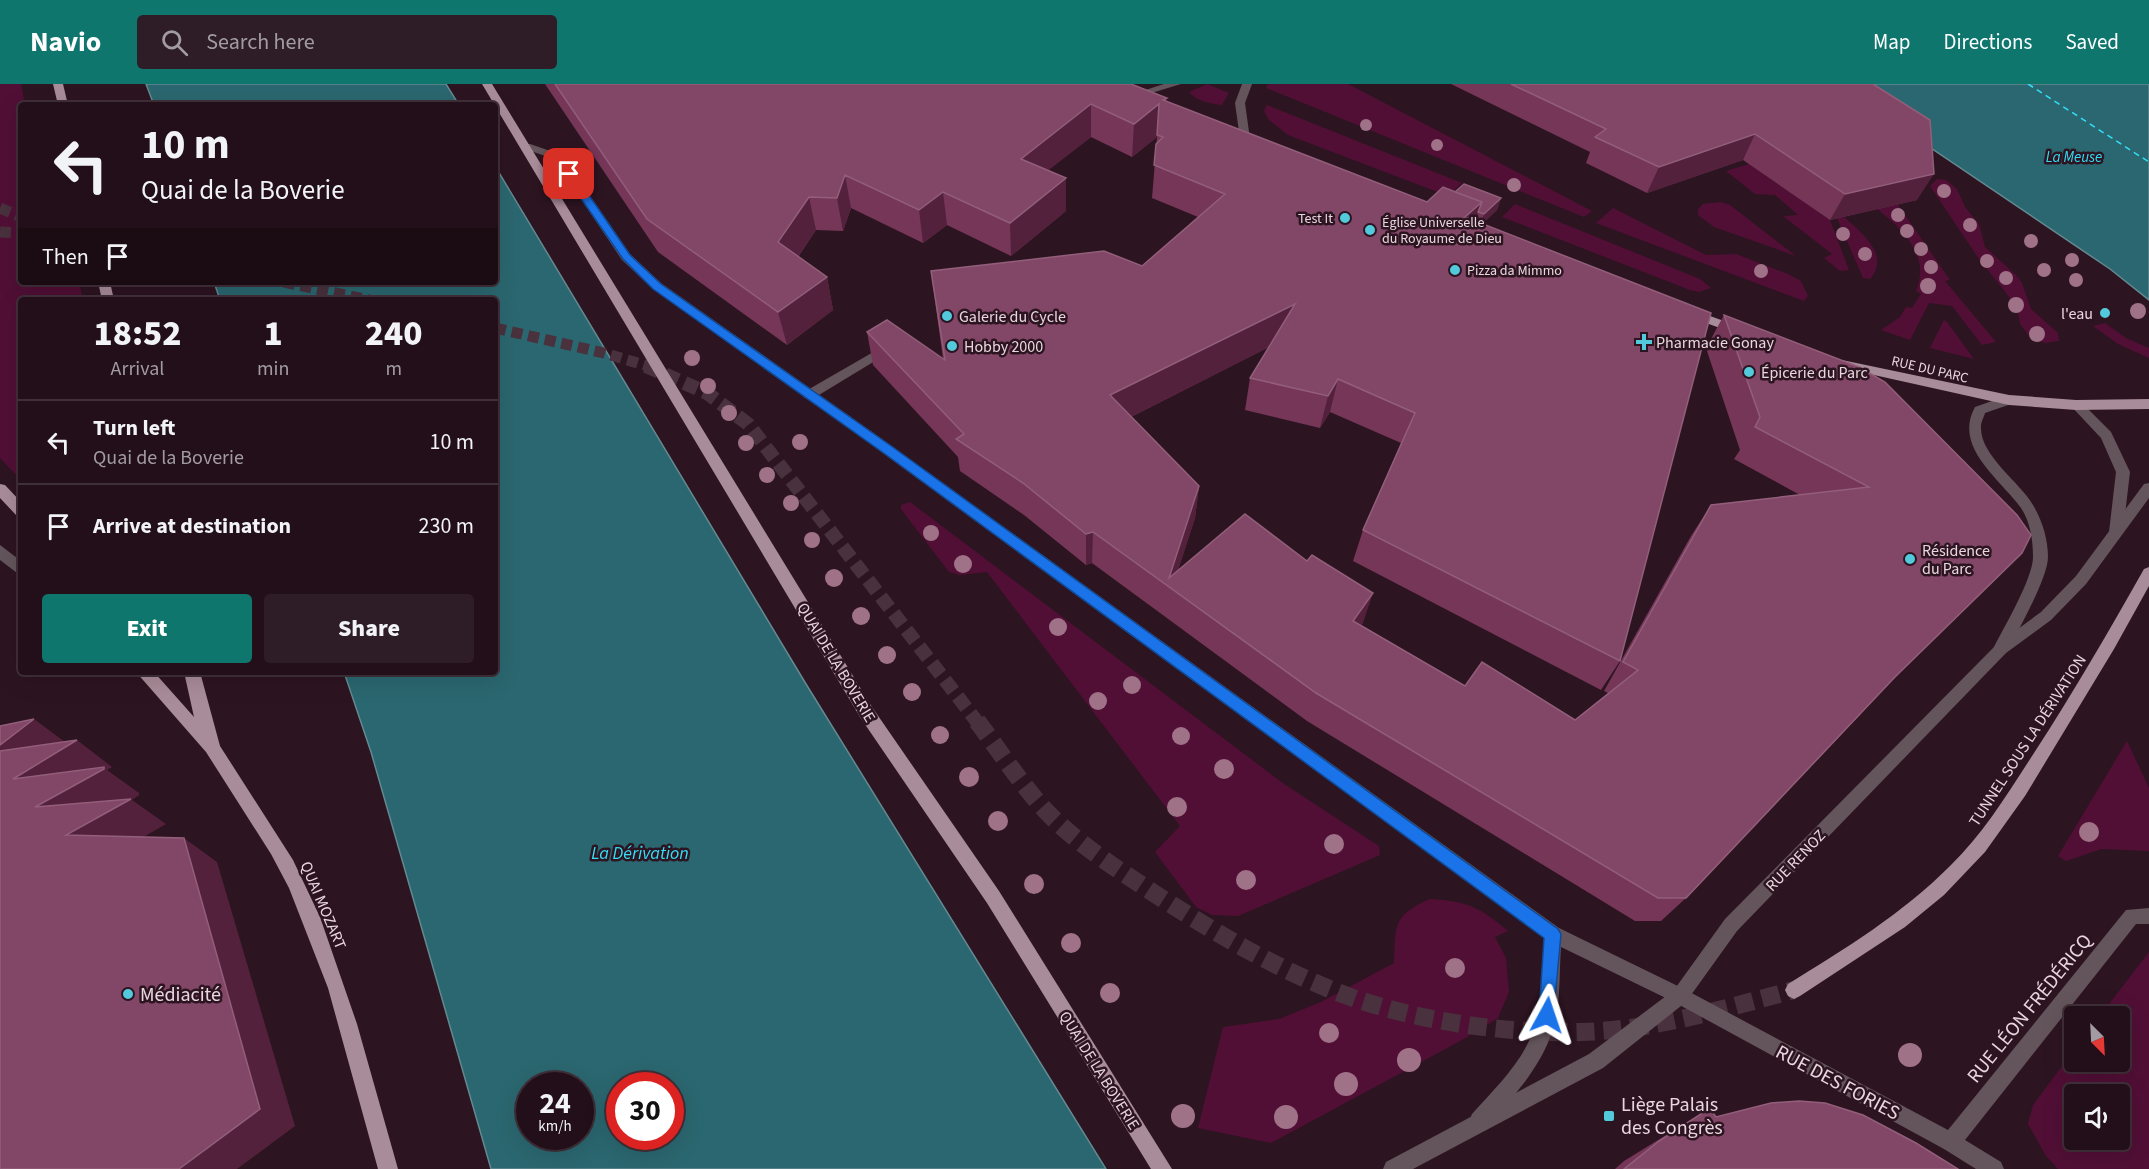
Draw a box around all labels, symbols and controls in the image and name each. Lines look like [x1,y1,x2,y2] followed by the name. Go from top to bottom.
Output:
[137,15,557,69] search box
[30,22,101,62] text: Navio
[158,26,191,59] icon: search
[206,26,315,58] text: Search here
[1873,27,1911,57] text: Map
[1944,27,2032,57] text: Directions
[2065,27,2119,57] text: Saved
[141,115,230,175] text: 10 m
[42,126,120,204] icon: left
[2046,147,2102,168] water label: La Meuse
[543,148,594,199] pin
[552,157,585,190] icon: arrive
[141,171,345,210] text: Quai de la Boverie
[1298,209,1333,229] place label: Test It
[1338,211,1352,225] marker: Test It
[1382,213,1502,249] place label: Église Universelle du Royaume de Dieu
[1363,223,1377,237] marker: Église Universelle du Royaume de Dieu
[101,240,134,273] icon: arrive
[42,241,89,273] text: Then
[1467,261,1562,281] place label: Pizza da Mimmo
[1448,263,1462,277] marker: Pizza da Mimmo
[2061,303,2093,325] place label: l'eau
[959,306,1066,328] place label: Galerie du Cycle
[2098,306,2112,320] marker: l'eau
[93,308,182,359] text: 18:52
[264,308,283,359] text: 1
[365,308,423,359] text: 240
[940,309,954,323] marker: Galerie du Cycle
[1656,332,1774,354] place label: Pharmacie Gonay
[1637,335,1651,349] marker: Pharmacie Gonay
[964,336,1043,358] place label: Hobby 2000
[945,339,959,353] marker: Hobby 2000
[1889,351,1970,389] street label: RUE DU PARC
[111,355,164,383] text: Arrival
[257,355,289,383] text: min
[385,355,402,383] text: m
[1761,362,1868,384] place label: Épicerie du Parc
[1742,365,1756,379] marker: Épicerie du Parc
[93,412,175,444] text: Turn left
[42,426,75,459] icon: left
[429,426,474,458] text: 10 m
[93,444,244,472] text: Quai de la Boverie
[42,510,75,543] icon: arrive
[93,510,291,542] text: Arrive at destination
[419,510,474,542] text: 230 m
[1922,540,1990,580] place label: Résidence du Parc
[1903,552,1917,566] marker: Résidence du Parc
[42,594,252,663] button: Exit
[264,594,474,663] button: Share
[792,598,881,727] street label: QUAI DE LA BOVERIE
[1964,650,2092,831] street label: TUNNEL SOUS LA DÉRIVATION
[1761,825,1831,896] street label: RUE RENOZ
[591,841,689,866] water label: La Dérivation
[295,858,352,953] street label: QUAI MOZART
[1961,928,2099,1089] street label: RUE LÉON FRÉDÉRICQ
[140,981,221,1009] place label: Médiacité
[1515,983,1579,1047] position arrow
[121,987,135,1001] marker: Médiacité
[2064,1006,2130,1072] north arrow
[2064,1006,2130,1150] map controls
[1054,1007,1145,1134] street label: QUAI DE LA BOVERIE
[1770,1038,1905,1127] street label: RUE DES FORIES
[606,1072,684,1150] speed limit sign: 30
[539,1082,571,1125] text: 24
[2064,1084,2130,1150] button: sound
[1621,1091,1723,1142] place label: Liège Palais des Congrès
[1602,1109,1616,1123] marker: Liège Palais des Congrès
[538,1116,572,1137] text: km/h

